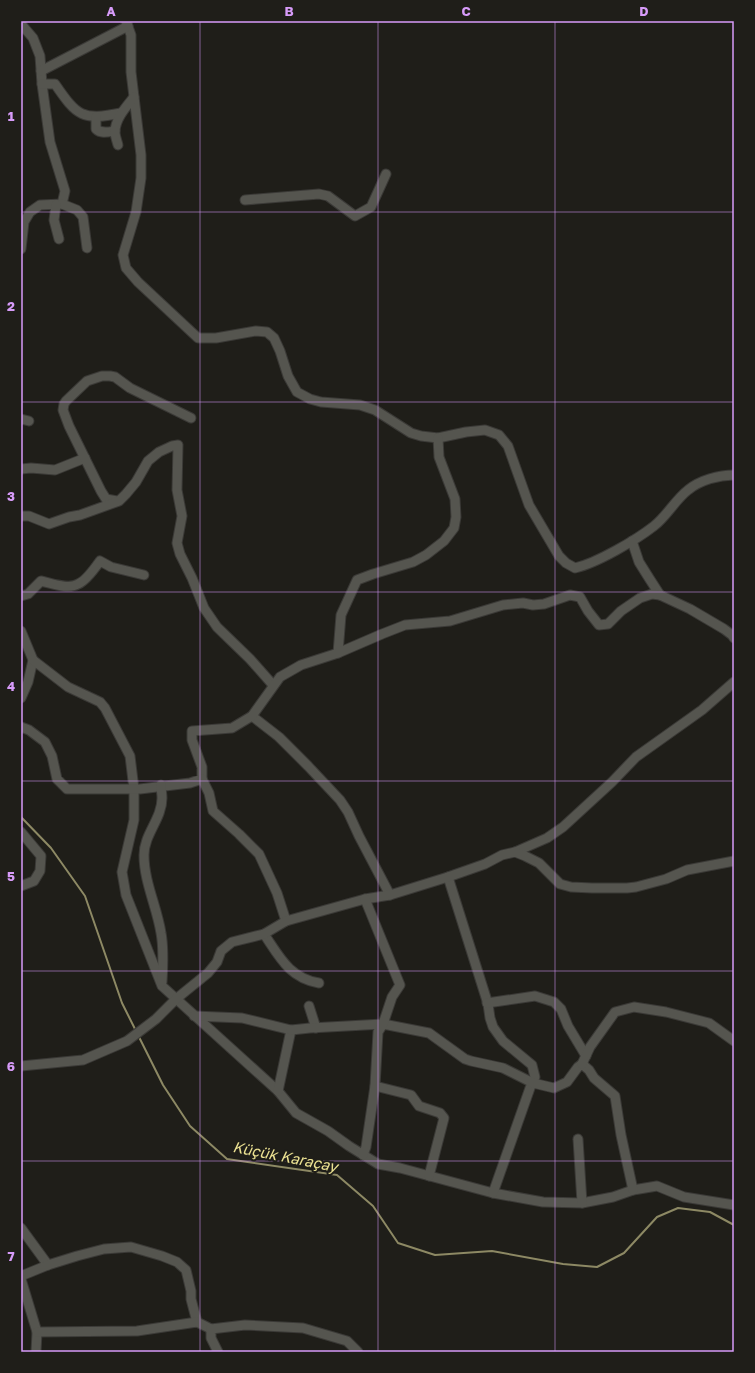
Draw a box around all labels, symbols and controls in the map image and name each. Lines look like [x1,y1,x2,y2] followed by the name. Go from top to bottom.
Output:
[106,3,116,19] text: A
[284,3,294,19] text: B
[461,3,471,19] text: C
[639,3,649,19] text: D
[8,108,15,124] text: 1
[7,298,15,314] text: 2
[7,488,15,504] text: 3
[7,678,15,694] text: 4
[7,868,15,884] text: 5
[7,1058,15,1074] text: 6
[231,1137,342,1176] water label: Küçük Karaçay
[7,1248,15,1264] text: 7

